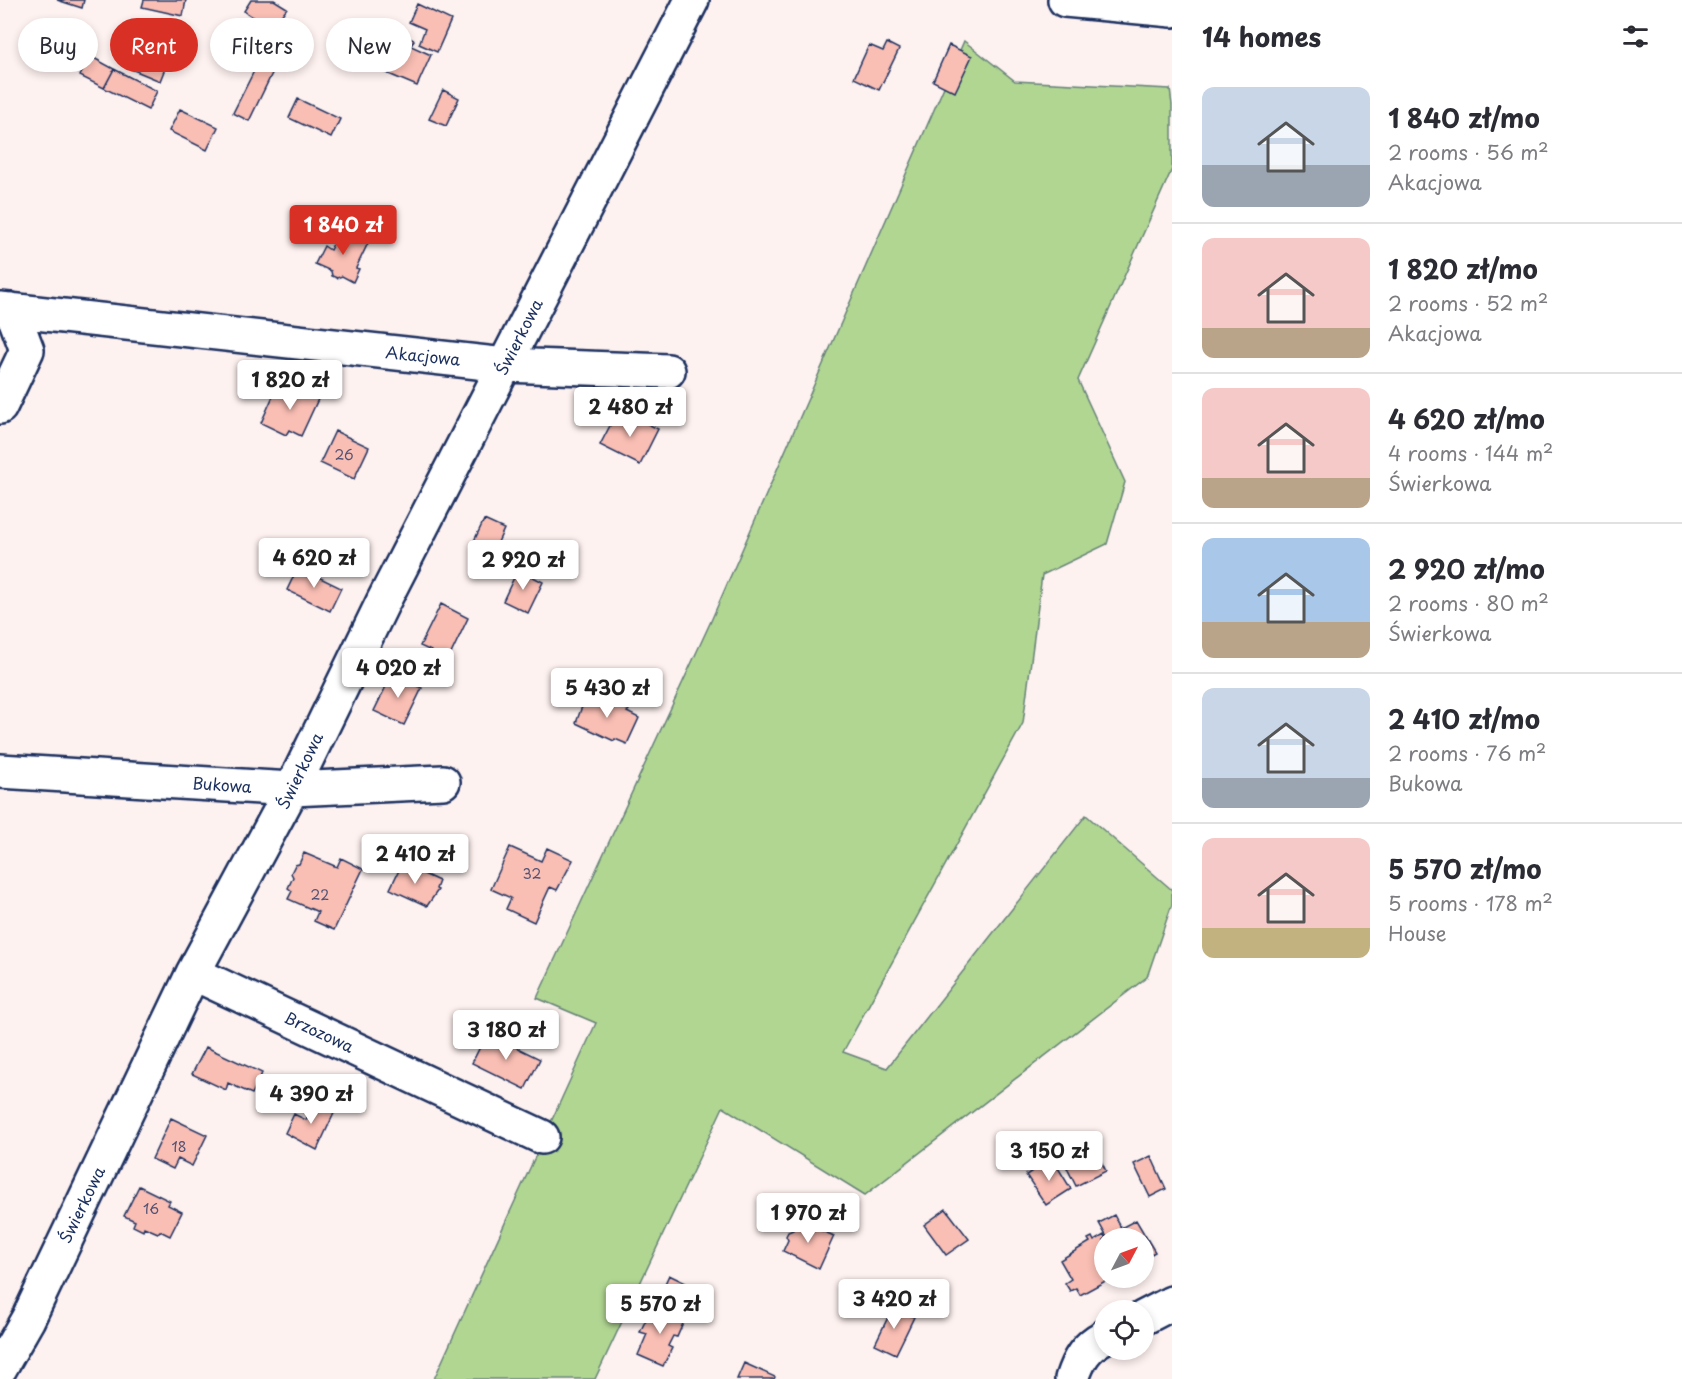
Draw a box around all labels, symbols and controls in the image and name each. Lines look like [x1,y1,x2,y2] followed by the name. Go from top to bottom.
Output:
[1202,17,1321,56] text: 14 homes
[18,18,98,72] chip: Buy
[110,18,198,72] chip: Rent
[210,18,314,72] chip: Filters
[326,18,412,72] chip: New
[1619,20,1652,53] icon: filters
[1388,98,1540,137] text: 1 840 zł/mo
[1250,111,1322,183] icon: home
[1388,137,1549,167] text: 2 rooms · 56 m²
[1388,167,1482,197] text: Akacjowa
[281,205,405,256] pin: 1 840 zł
[304,209,382,239] text: 1 840 zł
[1388,249,1538,288] text: 1 820 zł/mo
[1250,262,1322,334] icon: home
[1388,288,1548,318] text: 2 rooms · 52 m²
[489,294,548,379] street label: Świerkowa
[1388,318,1482,348] text: Akacjowa
[385,339,462,371] street label: Akacjowa
[228,360,352,411] pin: 1 820 zł
[251,364,329,394] text: 1 820 zł
[568,387,692,438] pin: 2 480 zł
[588,391,672,421] text: 2 480 zł
[1388,399,1545,438] text: 4 620 zł/mo
[1250,412,1322,484] icon: home
[1388,438,1553,468] text: 4 rooms · 144 m²
[334,444,354,465] house number: 26
[1388,468,1492,498] text: Świerkowa
[252,538,376,589] pin: 4 620 zł
[461,540,585,591] pin: 2 920 zł
[273,542,355,572] text: 4 620 zł
[482,544,564,574] text: 2 920 zł
[1388,549,1545,588] text: 2 920 zł/mo
[1250,562,1322,634] icon: home
[1388,588,1549,618] text: 2 rooms · 80 m²
[1388,618,1492,648] text: Świerkowa
[336,648,460,699] pin: 4 020 zł
[356,652,440,682] text: 4 020 zł
[545,668,669,719] pin: 5 430 zł
[565,672,649,702] text: 5 430 zł
[1388,699,1540,738] text: 2 410 zł/mo
[1250,712,1322,784] icon: home
[270,728,328,813] street label: Świerkowa
[1388,738,1546,768] text: 2 rooms · 76 m²
[1388,768,1462,798] text: Bukowa
[192,770,253,798] street label: Bukowa
[353,834,477,885] pin: 2 410 zł
[376,838,454,868] text: 2 410 zł
[1388,849,1542,888] text: 5 570 zł/mo
[1250,862,1322,934] icon: home
[523,863,541,884] house number: 32
[311,884,329,905] house number: 22
[1388,888,1553,918] text: 5 rooms · 178 m²
[1388,918,1447,948] text: House
[281,1005,358,1058] street label: Brzozowa
[444,1010,568,1061] pin: 3 180 zł
[467,1014,545,1044] text: 3 180 zł
[249,1074,373,1125] pin: 4 390 zł
[270,1078,352,1108] text: 4 390 zł
[987,1131,1111,1182] pin: 3 150 zł
[1010,1135,1088,1165] text: 3 150 zł
[171,1136,187,1157] house number: 18
[52,1162,110,1247] street label: Świerkowa
[746,1193,870,1244] pin: 1 970 zł
[770,1197,846,1227] text: 1 970 zł
[143,1198,159,1219] house number: 16
[1094,1228,1154,1288] north arrow
[1094,1228,1154,1360] map controls
[832,1279,956,1330] pin: 3 420 zł
[852,1283,936,1313] text: 3 420 zł
[598,1284,722,1335] pin: 5 570 zł
[620,1288,700,1318] text: 5 570 zł
[1094,1300,1154,1360] button: locate

